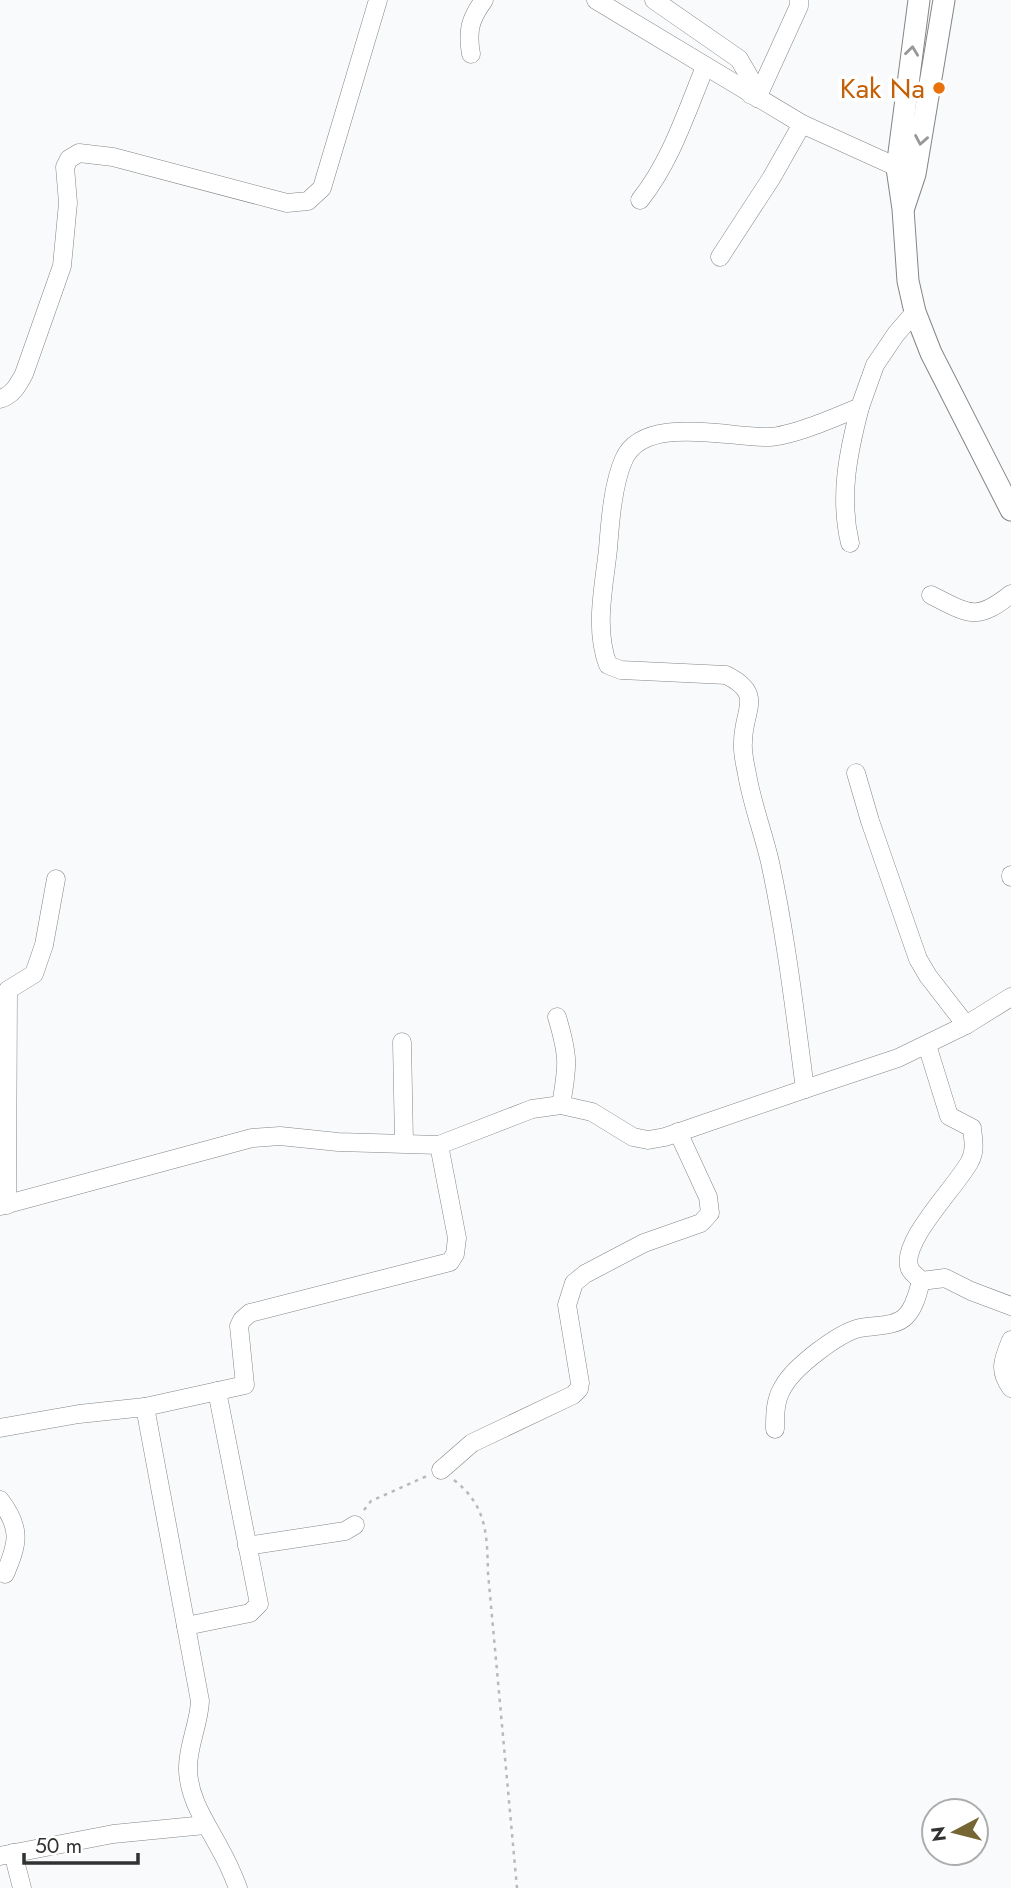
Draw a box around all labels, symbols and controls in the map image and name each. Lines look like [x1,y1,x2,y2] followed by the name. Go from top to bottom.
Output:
[904,46,919,57] one-way arrow
[840,68,925,109] place label: Kak Na
[931,80,947,96] marker: Kak Na
[914,134,929,146] one-way arrow
[920,1797,990,1867] north arrow
[24,1822,138,1866] scale bar
[924,1825,953,1843] text: N
[35,1831,82,1861] text: 50 m

